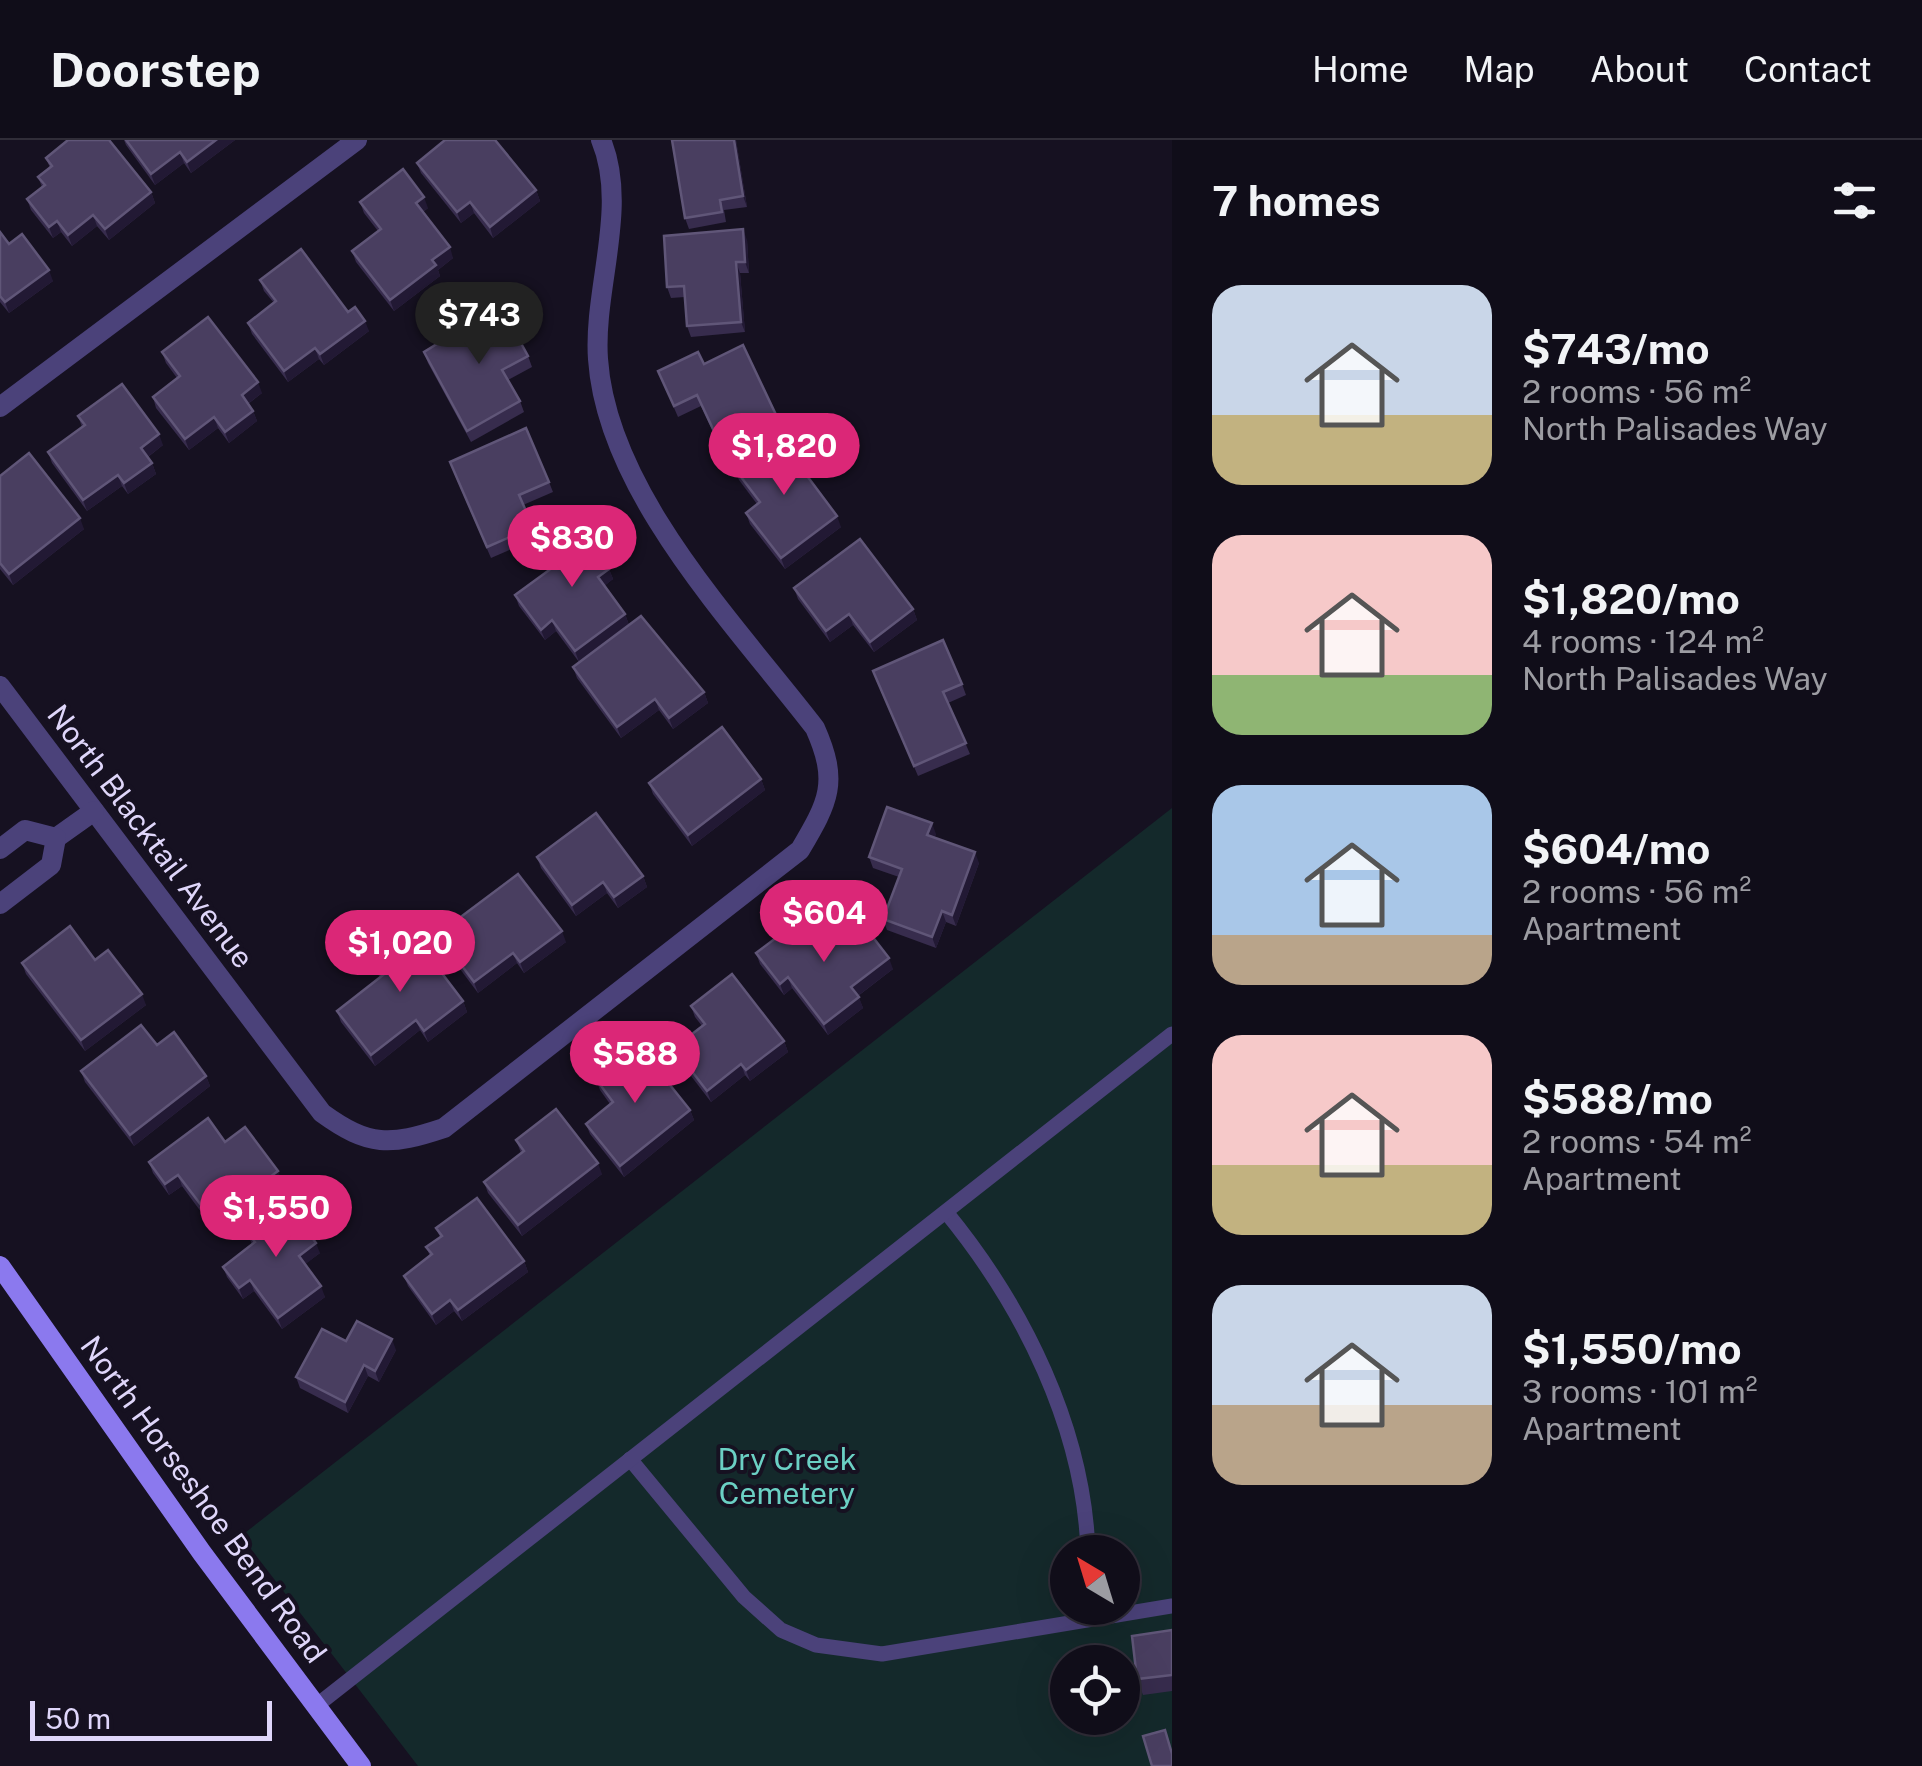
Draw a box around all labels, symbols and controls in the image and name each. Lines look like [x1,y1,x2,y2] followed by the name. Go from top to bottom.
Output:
[50,41,261,98] text: Doorstep
[1312,49,1409,90] text: Home
[1464,49,1535,90] text: Map
[1590,49,1689,90] text: About
[1744,49,1872,90] text: Contact
[1827,173,1882,228] icon: filters
[1212,176,1381,225] text: 7 homes
[420,282,538,367] pin: $743
[437,296,521,333] text: $743
[1522,324,1710,373] text: $743/mo
[1292,325,1412,445] icon: home
[1522,373,1751,410] text: 2 rooms · 56 m²
[1522,410,1828,447] text: North Palisades Way
[703,413,865,498] pin: $1,820
[731,427,837,464] text: $1,820
[513,505,631,590] pin: $830
[530,519,614,556] text: $830
[1522,574,1740,623] text: $1,820/mo
[1292,575,1412,695] icon: home
[1522,623,1764,660] text: 4 rooms · 124 m²
[1522,660,1828,697] text: North Palisades Way
[40,697,262,975] street label: North Blacktail Avenue
[1522,824,1710,873] text: $604/mo
[1292,825,1412,945] icon: home
[1522,873,1751,910] text: 2 rooms · 56 m²
[765,880,883,965] pin: $604
[782,894,866,931] text: $604
[319,910,481,995] pin: $1,020
[1522,910,1682,947] text: Apartment
[347,924,453,961] text: $1,020
[576,1021,694,1106] pin: $588
[592,1035,678,1072] text: $588
[1522,1074,1713,1123] text: $588/mo
[1292,1075,1412,1195] icon: home
[1522,1123,1751,1160] text: 2 rooms · 54 m²
[1522,1160,1682,1197] text: Apartment
[195,1175,357,1260] pin: $1,550
[222,1189,330,1226] text: $1,550
[1522,1324,1742,1373] text: $1,550/mo
[1292,1325,1412,1445] icon: home
[73,1329,335,1669] street label: North Horseshoe Bend Road
[1522,1373,1758,1410] text: 3 rooms · 101 m²
[1522,1410,1682,1447] text: Apartment
[717,1441,857,1511] park label: Dry Creek Cemetery
[1050,1535,1140,1625] north arrow
[1050,1535,1140,1735] map controls
[1050,1645,1140,1735] button: locate
[30,1696,272,1740] scale bar
[45,1702,111,1735] text: 50 m

